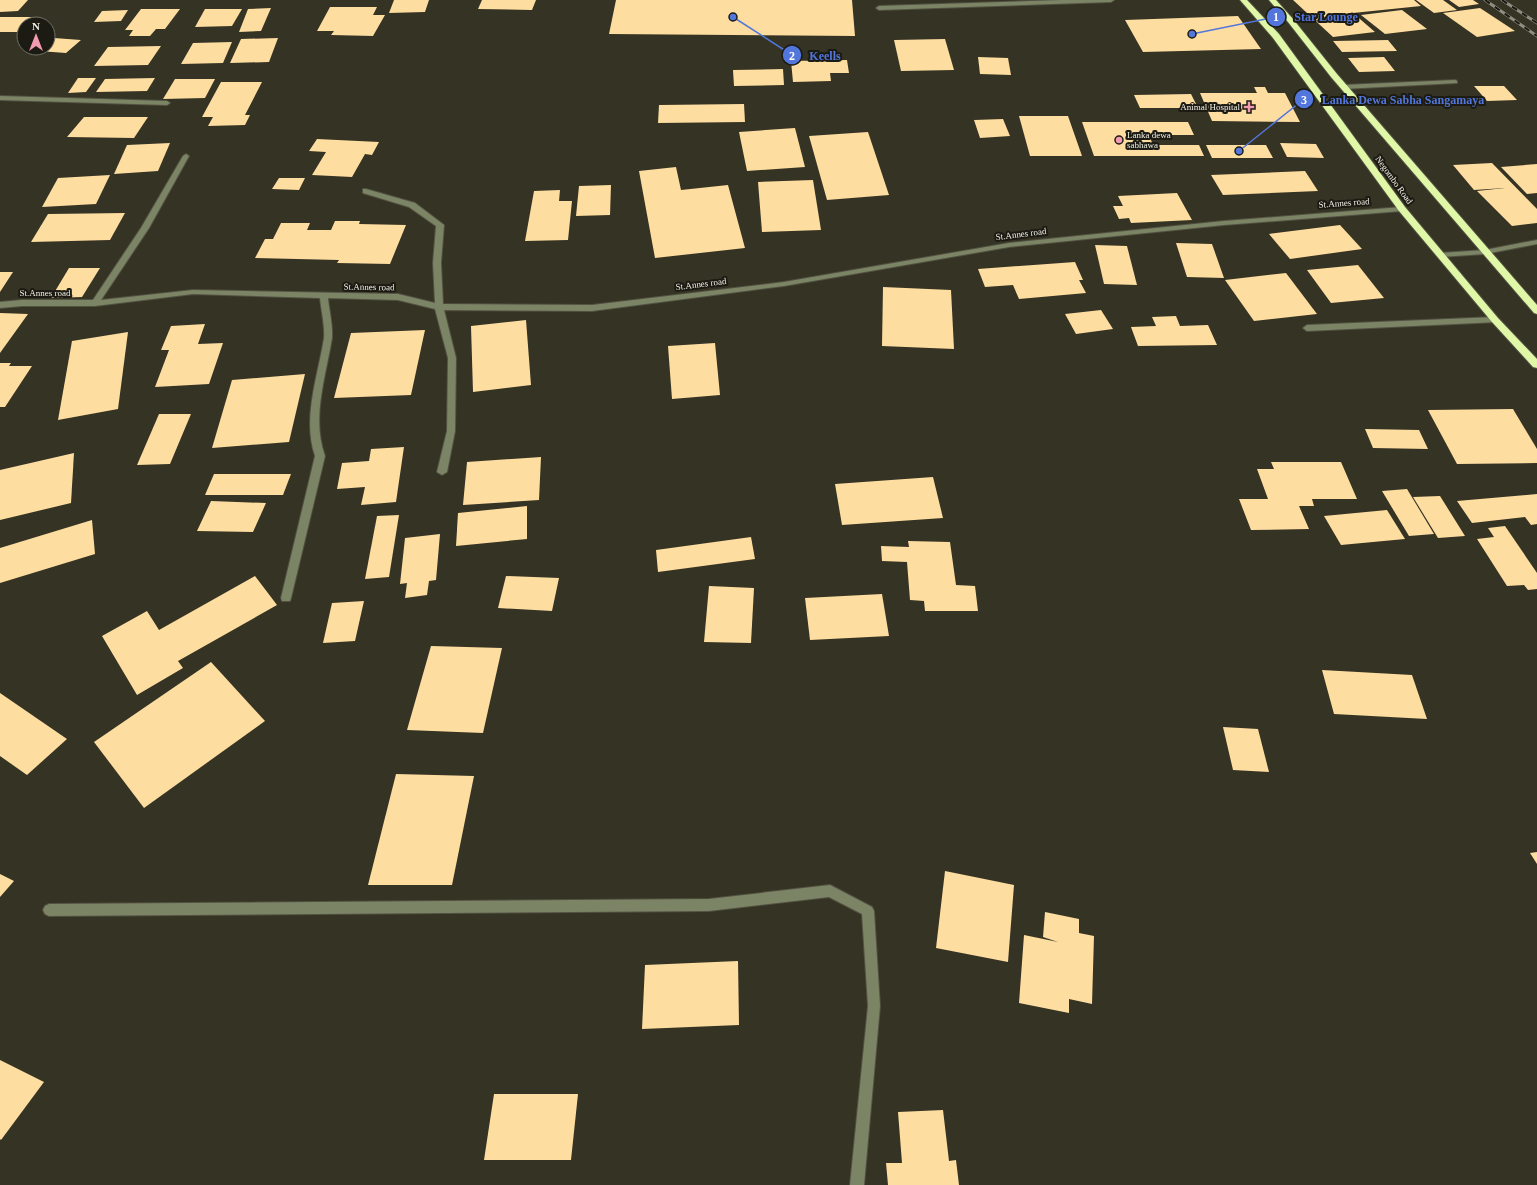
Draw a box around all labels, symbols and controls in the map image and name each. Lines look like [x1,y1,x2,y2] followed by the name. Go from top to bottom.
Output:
[1266,5,1366,29] callout: Star Lounge
[1273,10,1279,24] text: 1
[1294,10,1358,24] text: Star Lounge
[16,16,56,56] north arrow
[32,20,40,32] text: N
[782,43,849,67] callout: Keells
[789,49,795,63] text: 2
[809,49,841,63] text: Keells
[1294,87,1492,111] callout: Lanka Dewa Sabha Sangamaya
[1301,93,1307,107] text: 3
[1322,93,1484,107] text: Lanka Dewa Sabha Sangamaya
[1243,101,1255,113] marker: Animal Hospital
[1180,102,1240,112] place label: Animal Hospital
[1127,130,1171,150] place label: Lanka dewa sabhawa
[1114,135,1124,145] marker: Lanka dewa sabhawa
[1373,154,1415,206] street label: Negombo Road
[1318,196,1370,210] street label: St.Annes road
[995,226,1047,242] street label: St.Annes road
[675,276,727,292] street label: St.Annes road
[343,282,395,292] street label: St.Annes road
[20,288,71,298] street label: St.Annes road

